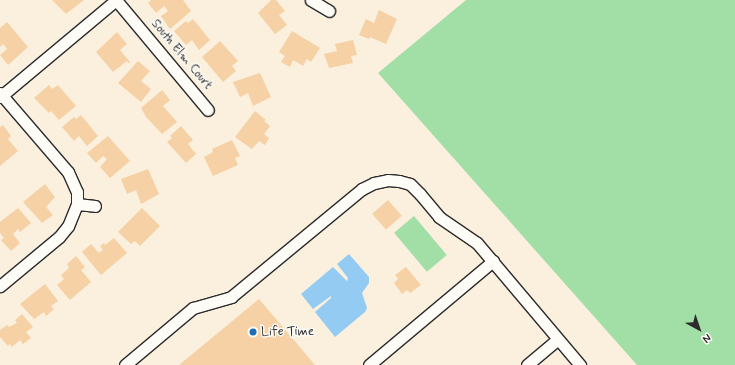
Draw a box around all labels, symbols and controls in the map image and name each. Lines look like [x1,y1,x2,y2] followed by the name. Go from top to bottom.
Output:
[146,16,216,94] street label: South Elm Court
[679,309,719,349] north arrow
[261,324,314,340] place label: Life Time
[248,327,258,337] marker: Life Time
[699,330,714,346] text: N

